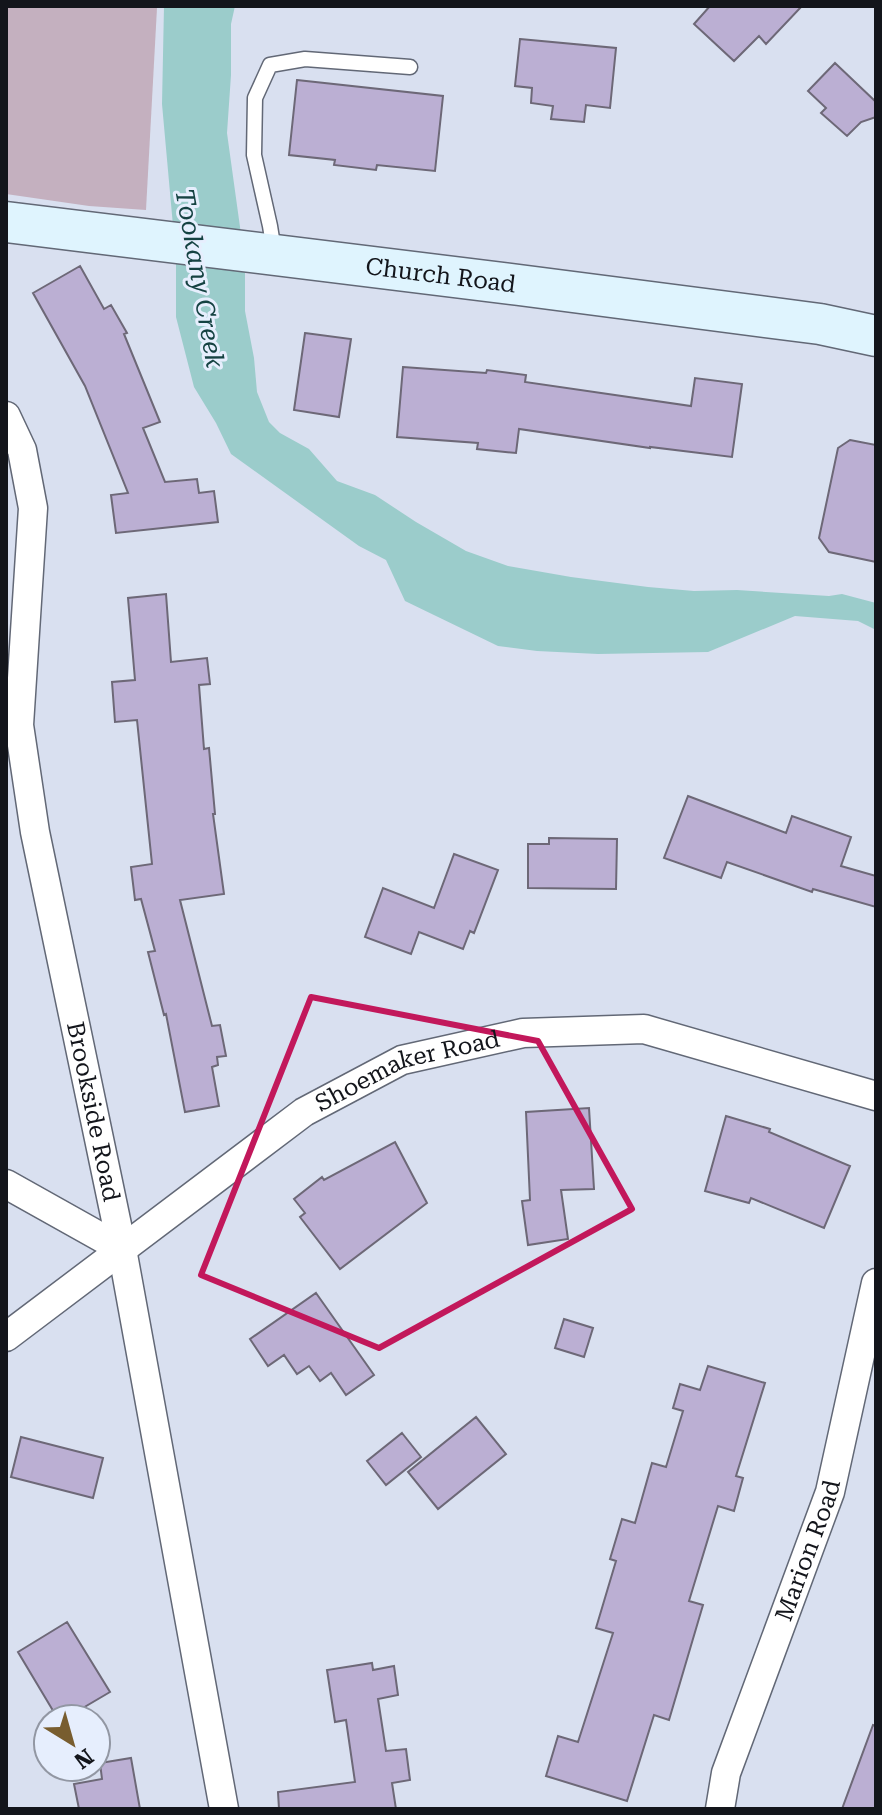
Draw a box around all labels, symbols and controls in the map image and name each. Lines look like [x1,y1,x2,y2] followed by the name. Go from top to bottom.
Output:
[169,186,231,371] water label: Tookany Creek
[364,252,517,298] street label: Church Road
[61,1019,126,1204] street label: Brookside Road
[310,1025,502,1118] street label: Shoemaker Road
[770,1477,846,1625] street label: Marion Road
[32,1703,112,1783] north arrow
[69,1743,98,1774] text: N

